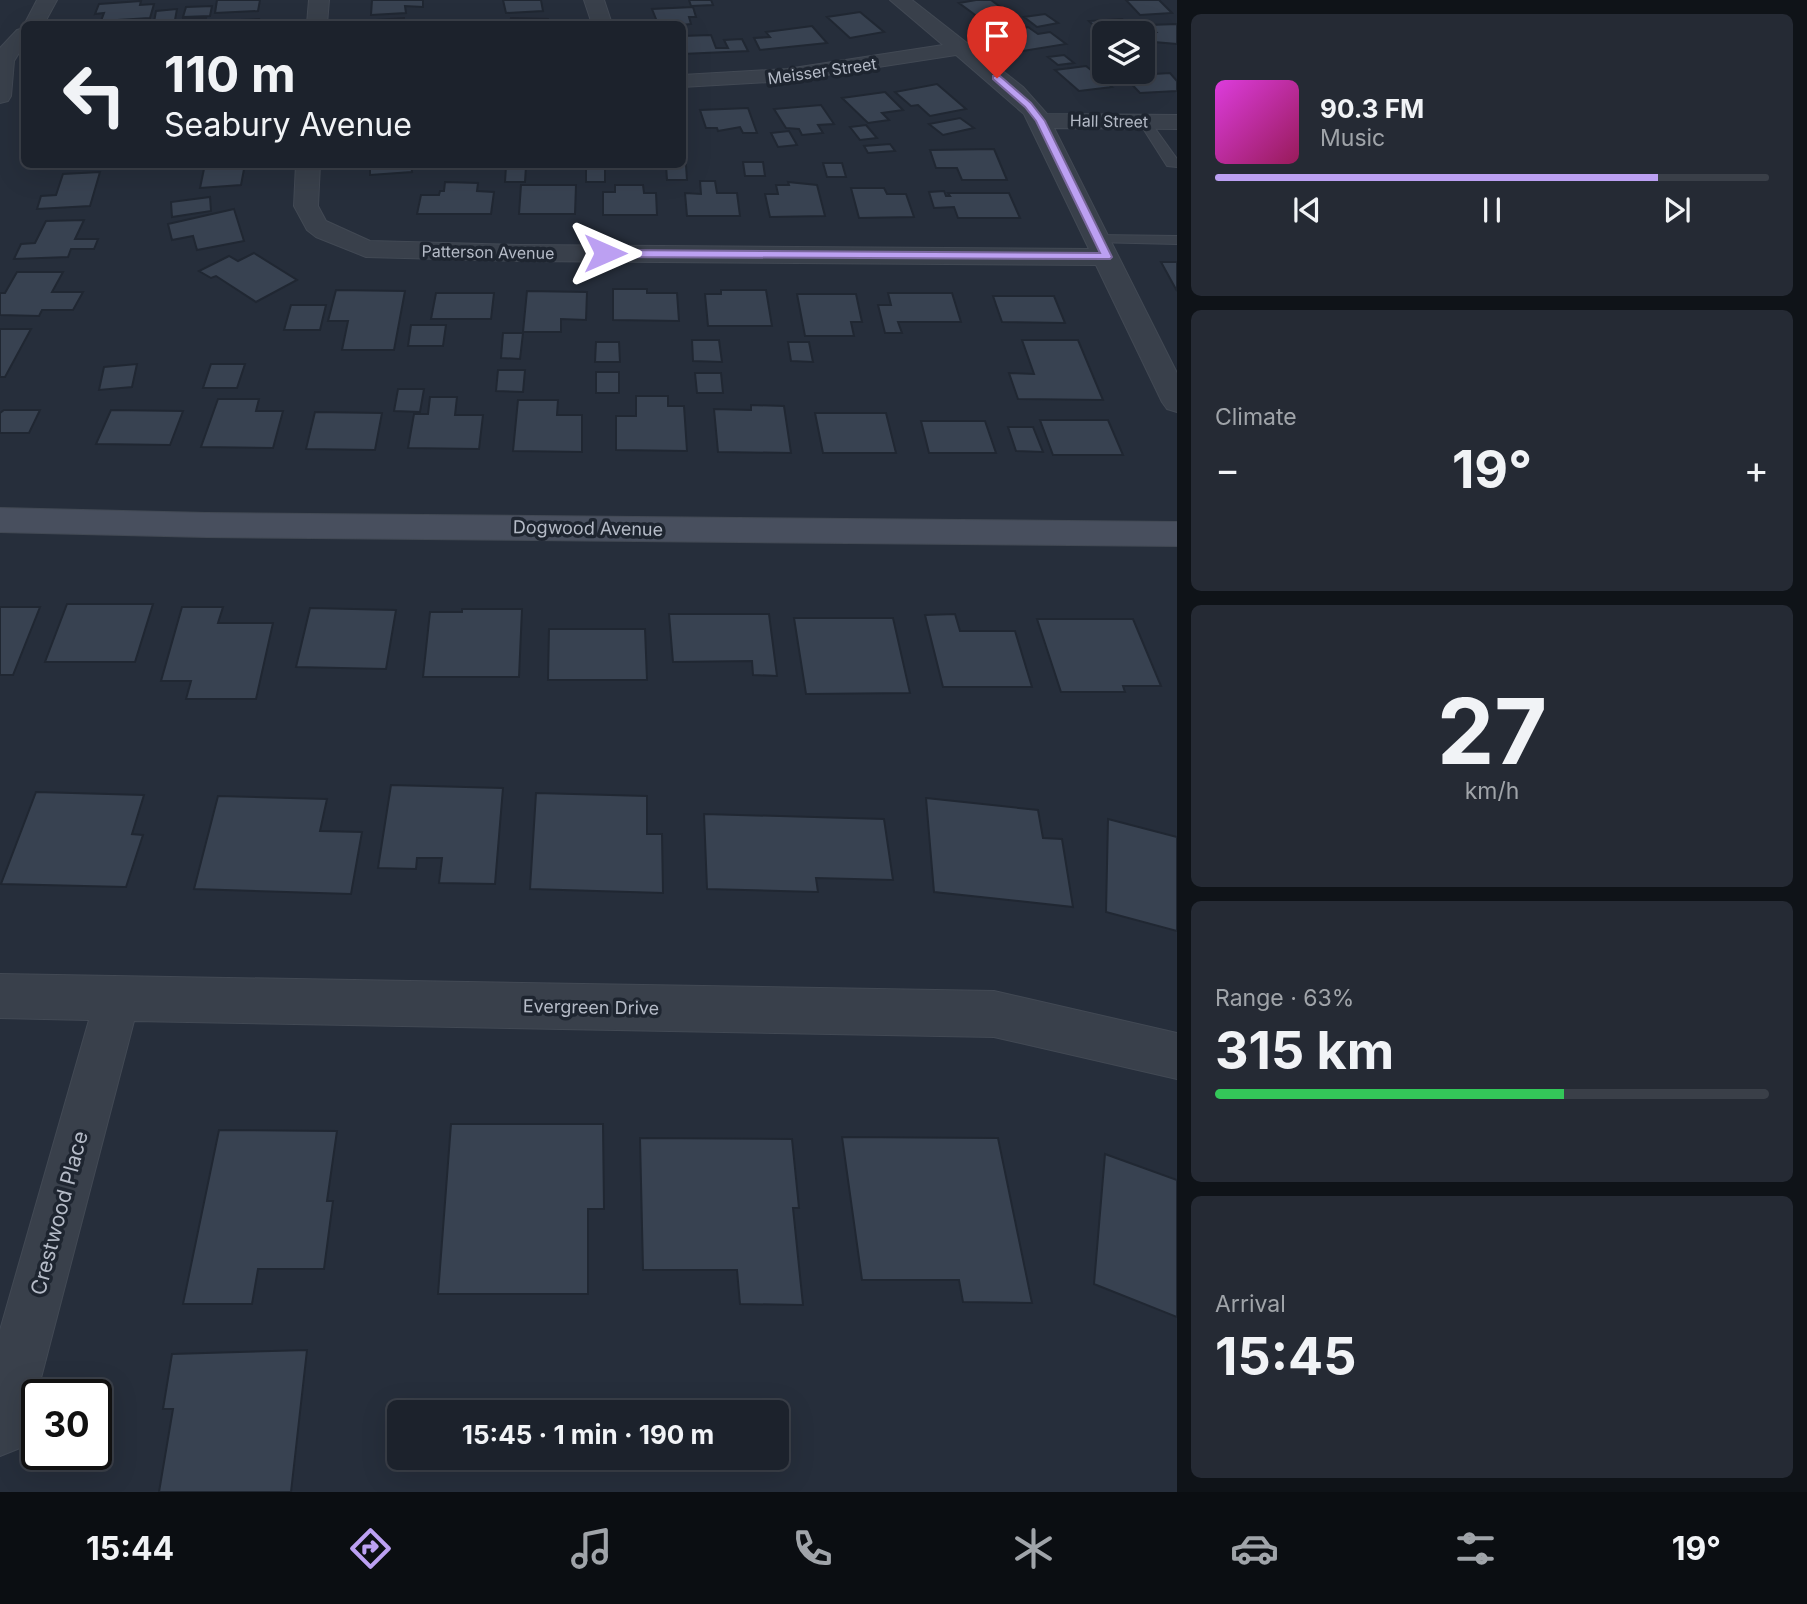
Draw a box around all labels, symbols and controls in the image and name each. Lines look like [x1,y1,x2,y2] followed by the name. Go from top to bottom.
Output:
[967,6,1027,78] pin
[978,17,1016,55] icon: arrive
[1092,21,1155,84] map controls
[1092,21,1155,84] button: layers
[164,45,296,104] text: 110 m
[49,49,140,140] icon: left
[766,53,878,89] street label: Meisser Street
[1320,93,1424,124] text: 90.3 FM
[164,105,412,144] text: Seabury Avenue
[1070,110,1148,132] street label: Hall Street
[1320,124,1385,152] text: Music
[1288,191,1326,229] icon: previous
[1473,191,1511,229] icon: pause
[1658,191,1696,229] icon: next
[568,216,642,290] position arrow
[421,241,555,263] street label: Patterson Avenue
[1215,403,1297,431] text: Climate
[1452,438,1532,501] text: 19°
[1215,446,1240,492] text: −
[1744,446,1769,492] text: +
[513,516,663,540] street label: Dogwood Avenue
[1437,676,1547,786] text: 27
[1465,777,1519,805] text: km/h
[1215,984,1354,1012] text: Range · 63%
[523,995,659,1019] street label: Evergreen Drive
[1215,1019,1394,1082] text: 315 km
[25,1128,93,1298] street label: Crestwood Place
[1215,1290,1286,1318] text: Arrival
[1215,1325,1356,1388] text: 15:45
[21,1379,112,1470] speed limit sign: 30
[462,1419,714,1450] text: 15:45 · 1 min · 190 m
[346,1524,395,1573] icon: directions
[567,1524,616,1573] icon: music
[788,1524,837,1573] icon: phone
[1009,1524,1058,1573] icon: climate
[1230,1524,1279,1573] icon: car
[1451,1524,1500,1573] icon: filters
[86,1529,174,1568] text: 15:44
[1672,1529,1721,1568] text: 19°

